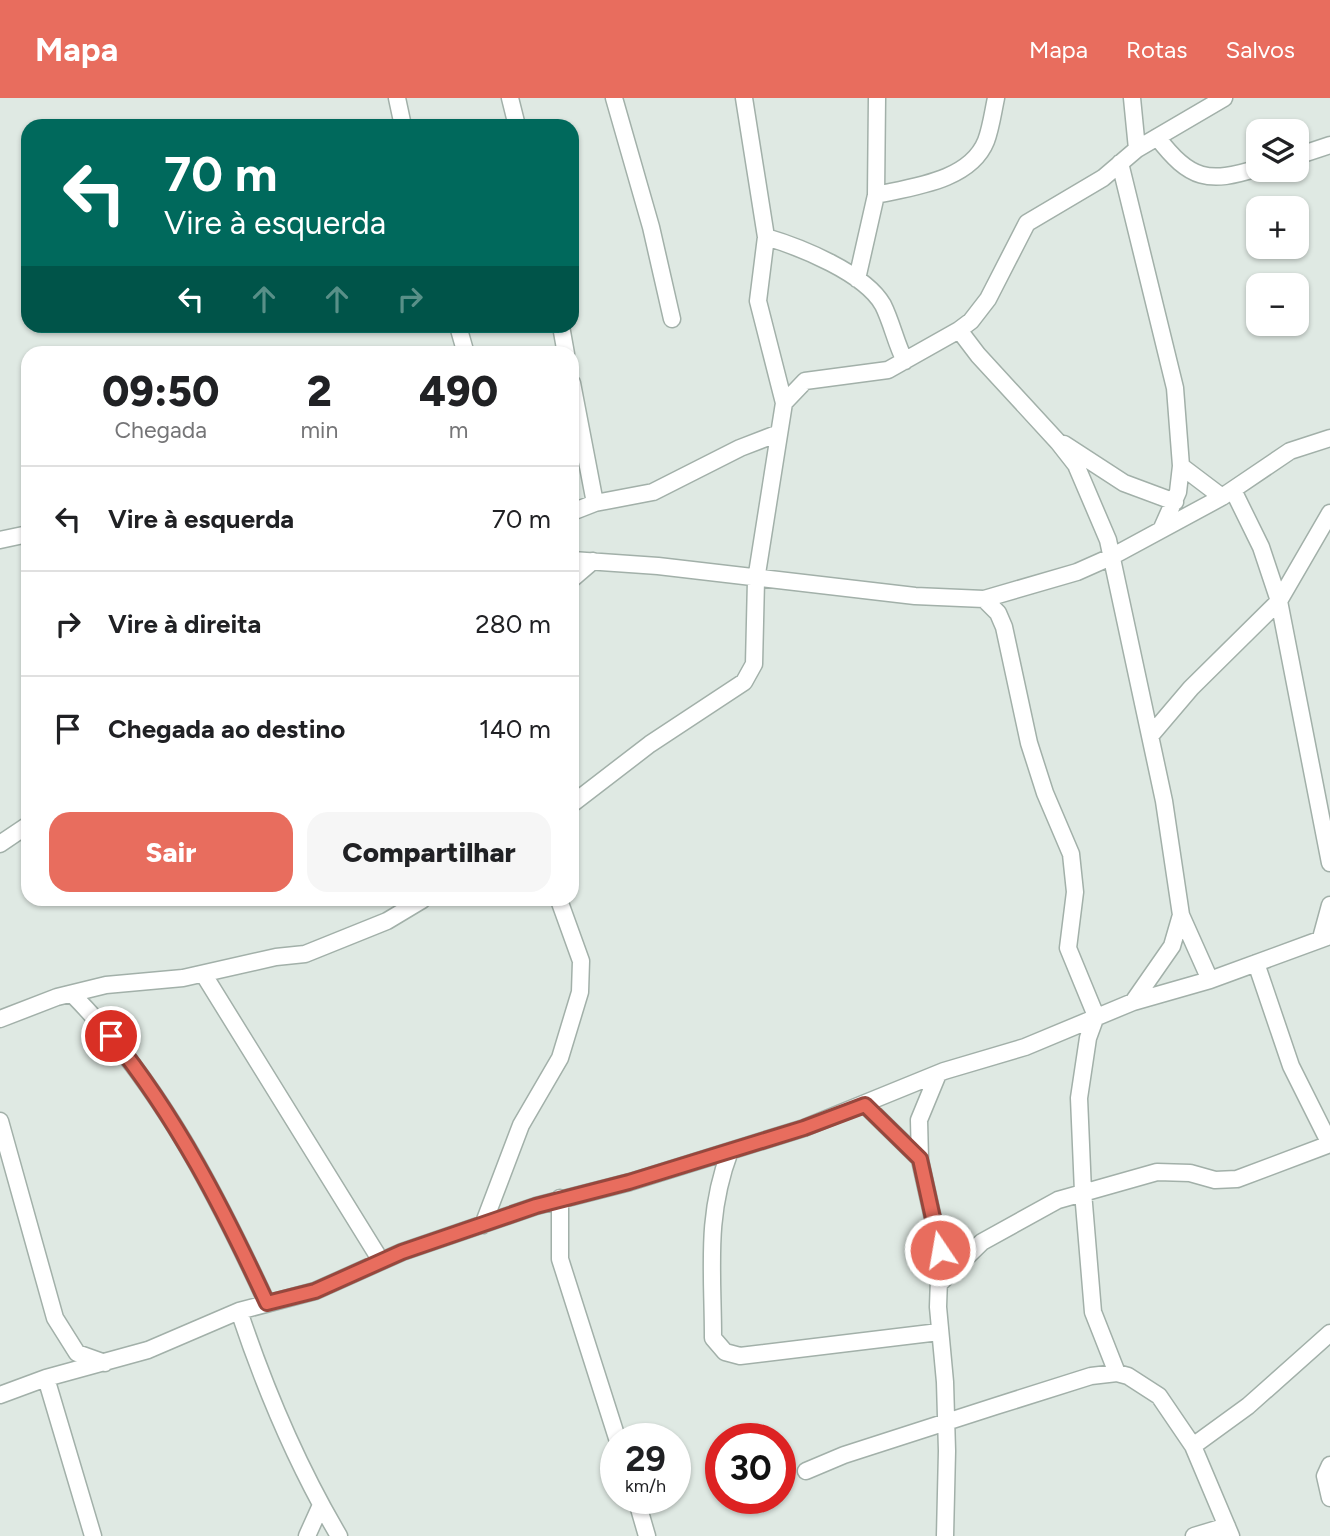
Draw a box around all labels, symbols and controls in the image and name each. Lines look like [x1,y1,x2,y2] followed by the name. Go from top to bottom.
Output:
[35,30,118,69] text: Mapa
[1029,35,1088,64] text: Mapa
[1126,35,1187,64] text: Rotas
[1225,35,1295,64] text: Salvos
[1246,119,1309,336] map controls
[1246,119,1309,182] button: layers
[164,144,277,203] text: 70 m
[49,147,140,238] icon: left
[1246,196,1309,259] button: +
[164,204,386,242] text: Vire à esquerda
[1246,273,1309,336] button: −
[172,280,210,318] icon: left
[245,280,283,318] icon: ahead
[318,280,356,318] icon: ahead
[391,280,429,318] icon: right
[102,366,220,417] text: 09:50
[307,366,332,417] text: 2
[419,366,498,417] text: 490
[115,416,207,444] text: Chegada
[300,416,338,444] text: min
[449,416,468,444] text: m
[49,500,87,538] icon: left
[108,503,294,535] text: Vire à esquerda
[492,503,551,535] text: 70 m
[49,605,87,643] icon: right
[108,608,261,640] text: Vire à direita
[475,608,551,640] text: 280 m
[49,710,87,748] icon: arrive
[108,713,345,745] text: Chegada ao destino
[479,713,551,745] text: 140 m
[49,812,293,892] button: Sair
[307,812,551,892] button: Compartilhar
[81,1006,141,1066] pin
[92,1017,130,1055] icon: arrive
[903,1213,977,1287] position arrow
[705,1423,796,1514] speed limit sign: 30
[625,1438,666,1480] text: 29
[625,1475,666,1497] text: km/h

